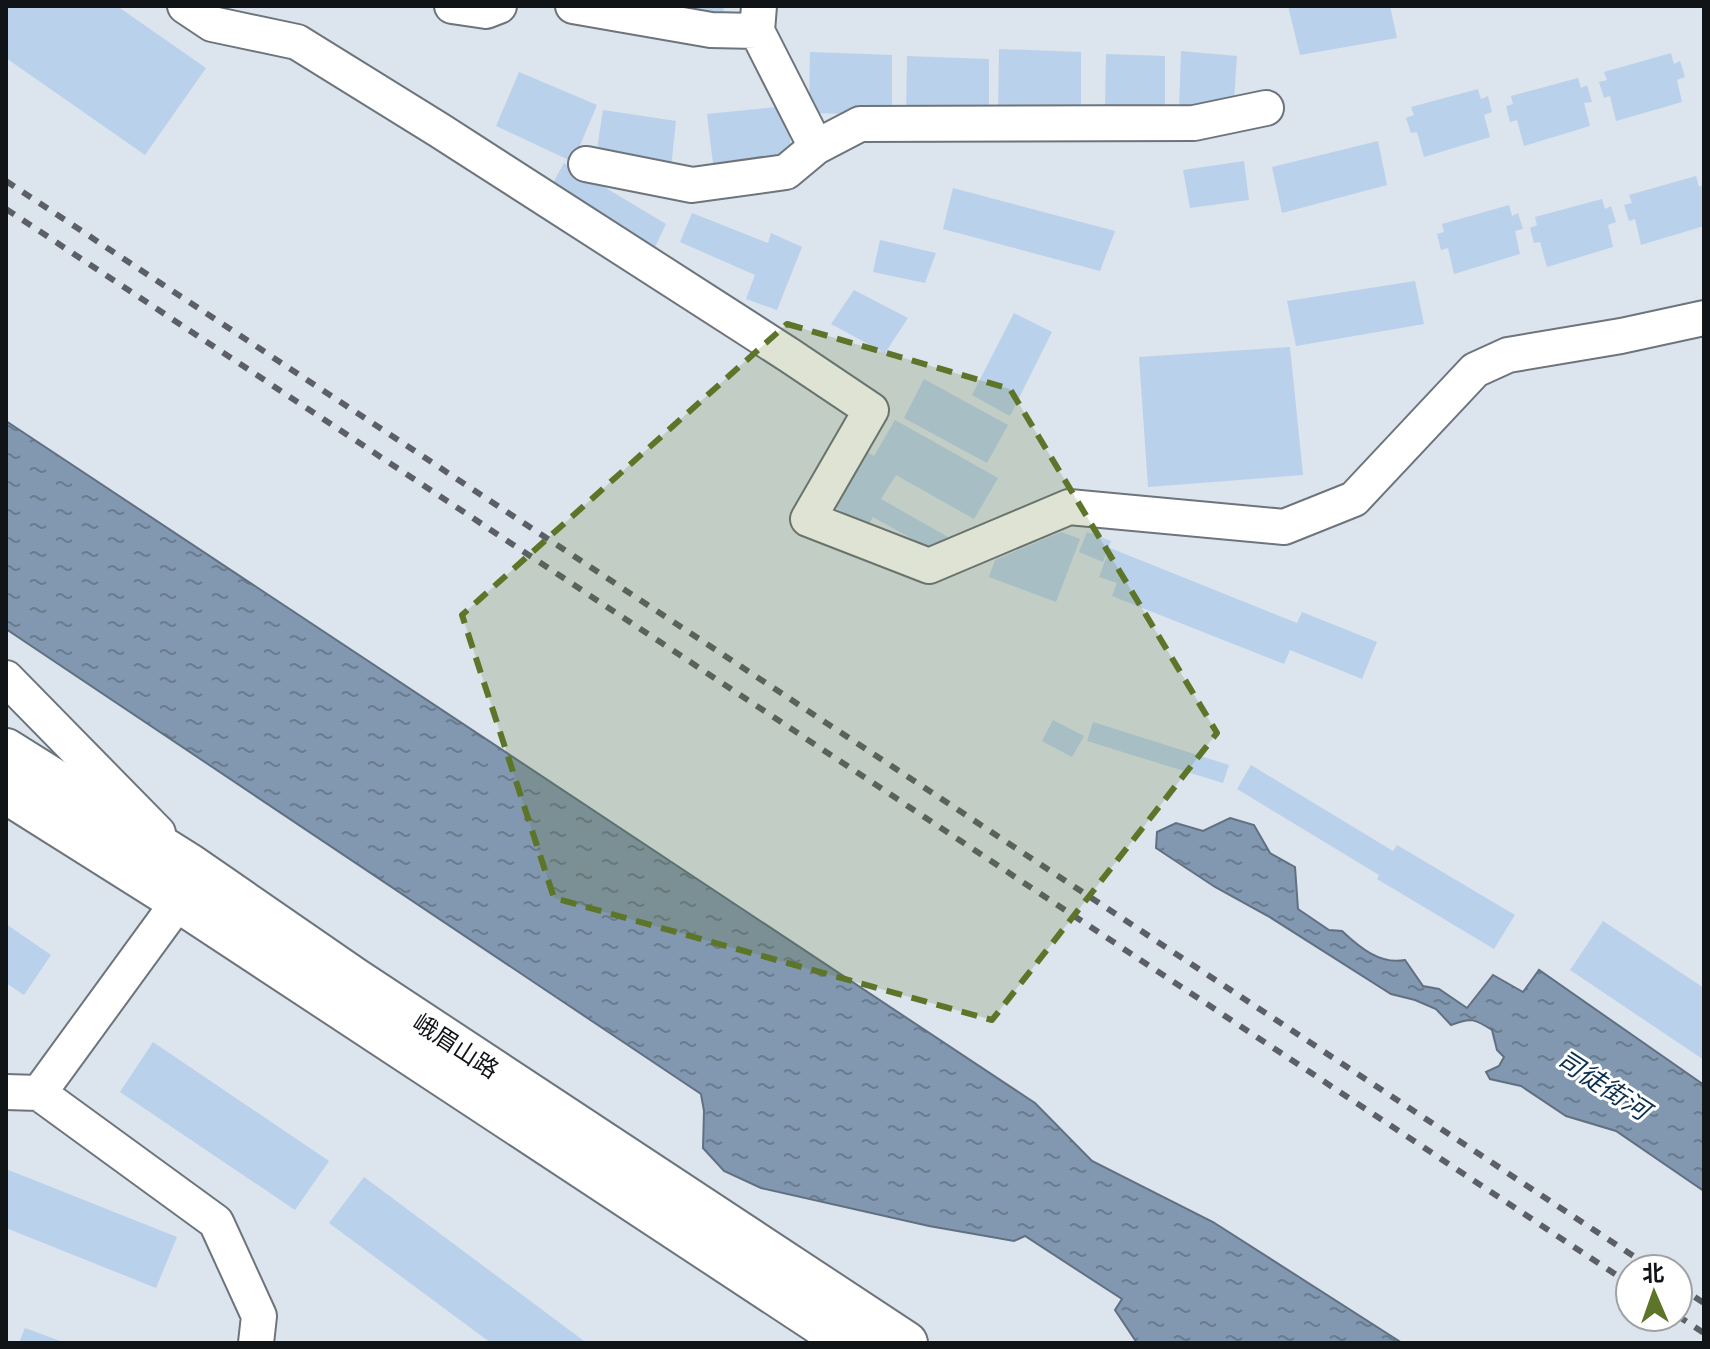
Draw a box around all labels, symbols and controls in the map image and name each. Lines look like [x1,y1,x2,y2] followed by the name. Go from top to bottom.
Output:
[408,1008,504,1084] street label: 峨眉山路
[1551,1044,1659,1129] water label: 司徒街河
[1614,1253,1694,1333] north arrow
[1642,1260,1665,1286] text: 北

